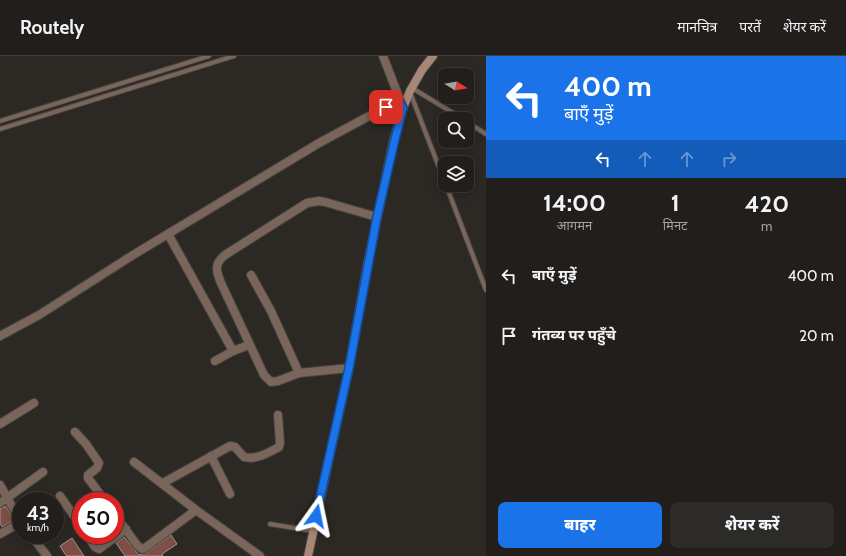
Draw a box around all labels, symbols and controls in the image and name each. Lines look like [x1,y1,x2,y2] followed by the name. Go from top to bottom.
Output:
[20,16,84,39] text: Routely
[677,18,717,36] text: मानचित्र
[739,18,761,36] text: परतें
[783,18,826,36] text: शेयर करें
[438,68,474,104] north arrow
[438,68,474,192] map controls
[564,69,652,103] text: 400 m
[498,72,550,124] icon: left
[369,90,403,124] pin
[375,96,397,118] icon: arrive
[564,103,613,125] text: बाएँ मुड़ें
[438,112,474,148] button: search
[592,148,614,170] icon: left
[634,148,656,170] icon: ahead
[676,148,698,170] icon: ahead
[718,148,740,170] icon: right
[438,156,474,192] button: layers
[543,188,606,217] text: 14:00
[671,188,680,217] text: 1
[745,189,789,218] text: 420
[557,217,592,233] text: आगमन
[663,217,688,233] text: मिनट
[761,218,773,234] text: m
[498,265,520,287] icon: left
[532,266,577,284] text: बाएँ मुड़ें
[788,267,834,285] text: 400 m
[498,325,520,347] icon: arrive
[532,326,616,344] text: गंतव्य पर पहुँचे
[799,327,834,345] text: 20 m
[72,492,124,544] speed limit sign: 50
[295,495,337,537] position arrow
[26,501,50,525] text: 43
[498,502,662,548] button: बाहर
[670,502,834,548] button: शेयर करें
[27,521,49,534] text: km/h

